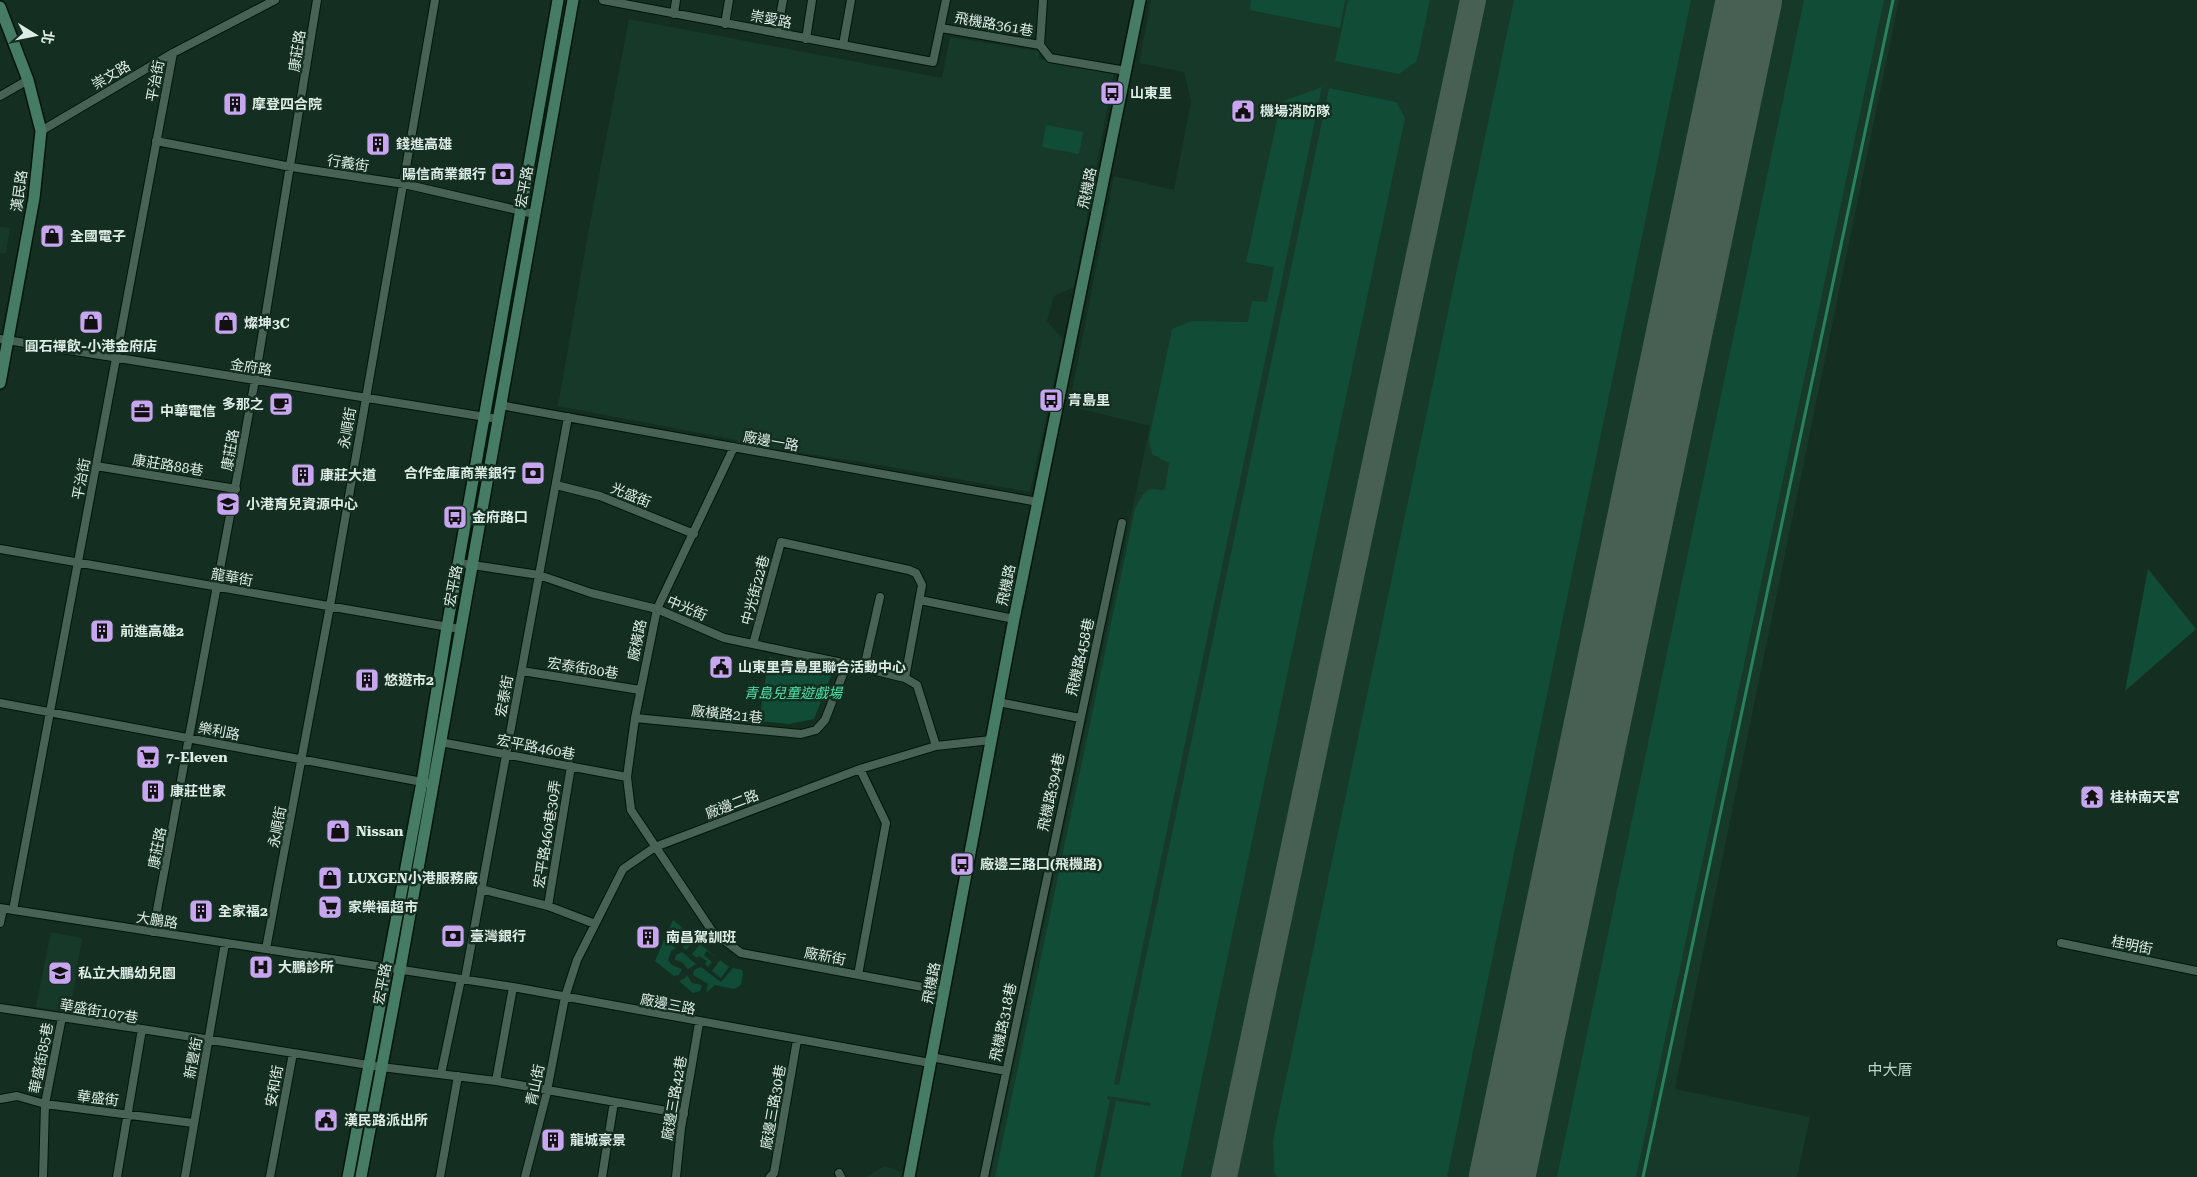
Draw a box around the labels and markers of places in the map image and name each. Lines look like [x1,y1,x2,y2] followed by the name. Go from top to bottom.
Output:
[1099,80,1125,106] bus stop icon: 山東里
[1130,85,1172,101] place label: 山東里
[222,91,248,117] building icon: 摩登四合院
[252,96,322,112] place label: 摩登四合院
[1230,98,1256,124] public building icon: 機場消防隊
[1260,103,1330,119] place label: 機場消防隊
[365,131,391,157] building icon: 錢進高雄
[396,136,452,152] place label: 錢進高雄
[490,161,516,187] bank icon: 陽信商業銀行
[402,166,486,182] place label: 陽信商業銀行
[39,223,65,249] shop icon: 全國電子
[70,228,126,244] place label: 全國電子
[78,309,104,335] shop icon: 圓石禪飲-小港金府店
[213,310,239,336] shop icon: 燦坤3C
[244,315,290,331] place label: 燦坤3C
[25,338,157,354] place label: 圓石禪飲-小港金府店
[1038,387,1064,413] bus stop icon: 青島里
[268,391,294,417] cafe icon: 多那之
[1068,392,1110,408] place label: 青島里
[222,396,264,412] place label: 多那之
[129,398,155,424] office icon: 中華電信
[160,403,216,419] place label: 中華電信
[520,460,546,486] bank icon: 合作金庫商業銀行
[290,462,316,488] building icon: 康莊大道
[404,465,516,481] place label: 合作金庫商業銀行
[320,467,377,483] place label: 康莊大道
[215,491,241,517] school or university icon: 小港育兒資源中心
[246,496,358,512] place label: 小港育兒資源中心
[442,504,468,530] bus stop icon: 金府路口
[472,509,528,525] place label: 金府路口
[89,618,115,644] building icon: 前進高雄2
[120,623,184,639] place label: 前進高雄2
[708,654,734,680] public building icon: 山東里青島里聯合活動中心
[738,659,906,675] place label: 山東里青島里聯合活動中心
[354,667,380,693] building icon: 悠遊市2
[384,672,434,688] place label: 悠遊市2
[135,744,161,770] supermarket icon: 7-Eleven
[166,749,228,765] place label: 7-Eleven
[140,778,166,804] building icon: 康莊世家
[170,783,226,799] place label: 康莊世家
[2079,784,2105,810] temple icon: 桂林南天宮
[2110,789,2180,805] place label: 桂林南天宮
[325,818,351,844] shop icon: Nissan
[356,823,404,839] place label: Nissan
[949,851,975,877] bus stop icon: 廠邊三路口(飛機路)
[980,856,1102,872] place label: 廠邊三路口(飛機路)
[317,865,343,891] shop icon: LUXGEN小港服務廠
[348,870,478,886] place label: LUXGEN小港服務廠
[317,894,343,920] supermarket icon: 家樂福超市
[188,898,214,924] building icon: 全家福2
[348,899,418,915] place label: 家樂福超市
[218,903,268,919] place label: 全家福2
[440,923,466,949] bank icon: 臺灣銀行
[635,924,661,950] building icon: 南昌駕訓班
[470,928,526,944] place label: 臺灣銀行
[666,929,736,945] place label: 南昌駕訓班
[248,954,274,980] hospital icon: 大鵬診所
[278,959,334,975] place label: 大鵬診所
[47,960,73,986] school or university icon: 私立大鵬幼兒園
[78,965,176,981] place label: 私立大鵬幼兒園
[313,1107,339,1133] public building icon: 漢民路派出所
[344,1112,428,1128] place label: 漢民路派出所
[540,1127,566,1153] building icon: 龍城豪景
[570,1132,626,1148] place label: 龍城豪景

